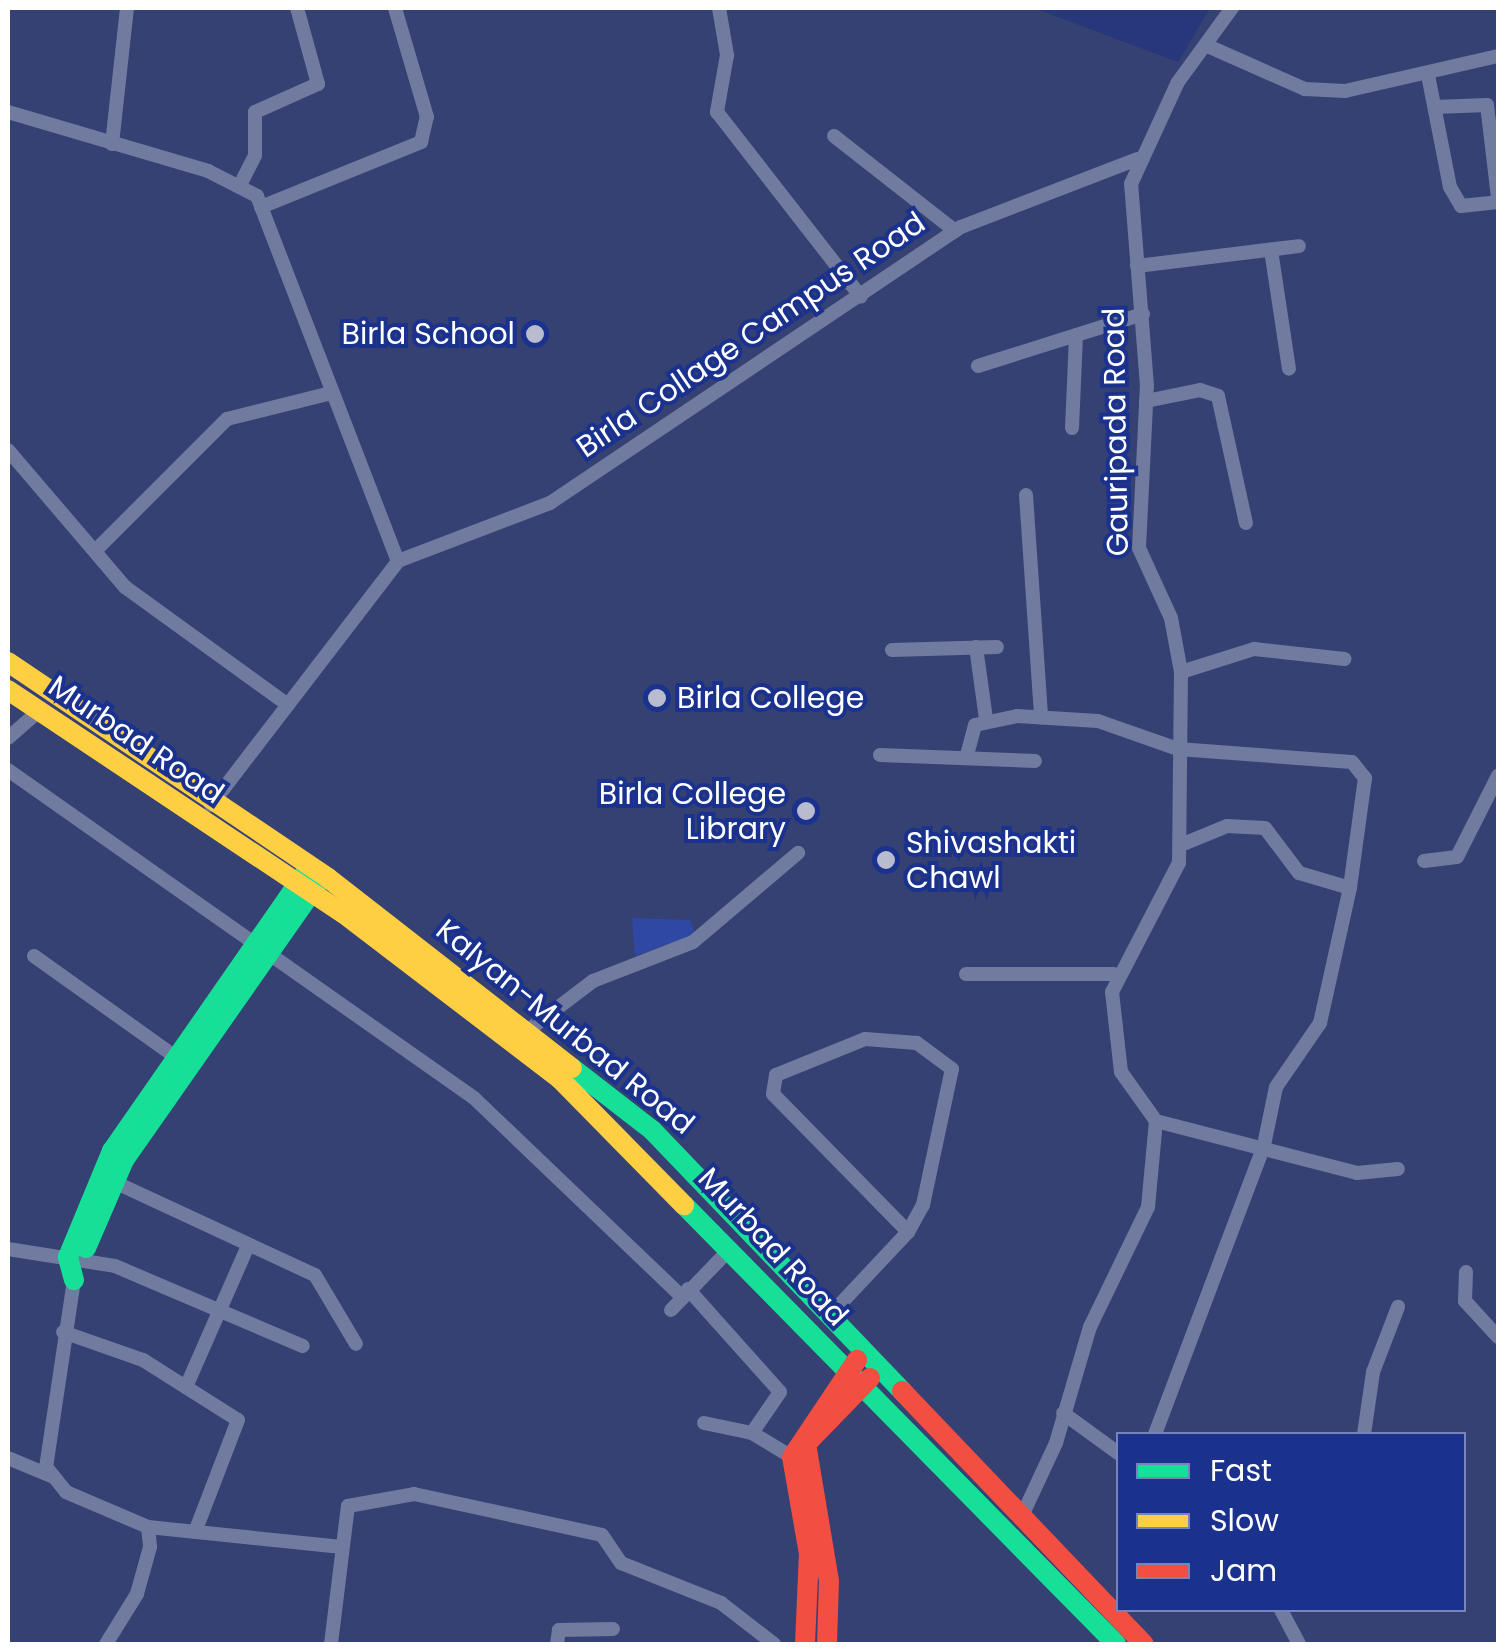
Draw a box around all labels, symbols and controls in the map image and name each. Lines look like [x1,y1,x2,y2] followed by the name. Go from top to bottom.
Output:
[570,205,932,465] street label: Birla Collage Campus Road
[1096,307,1136,557] street label: Gauripada Road
[342,316,515,352] place label: Birla School
[524,323,546,345] marker: Birla School
[42,668,230,812] street label: Murbad Road
[677,680,864,716] place label: Birla College
[646,687,668,709] marker: Birla College
[599,776,786,846] place label: Birla College Library
[795,800,817,822] marker: Birla College Library
[906,825,1076,896] place label: Shivashakti Chawl
[875,849,897,871] marker: Shivashakti Chawl
[429,912,701,1142] street label: Kalyan-Murbad Road
[691,1160,855,1334] street label: Murbad Road
[1116,1432,1466,1612] legend
[1210,1449,1272,1492] text: Fast
[1210,1499,1279,1542] text: Slow
[1210,1549,1277,1592] text: Jam

